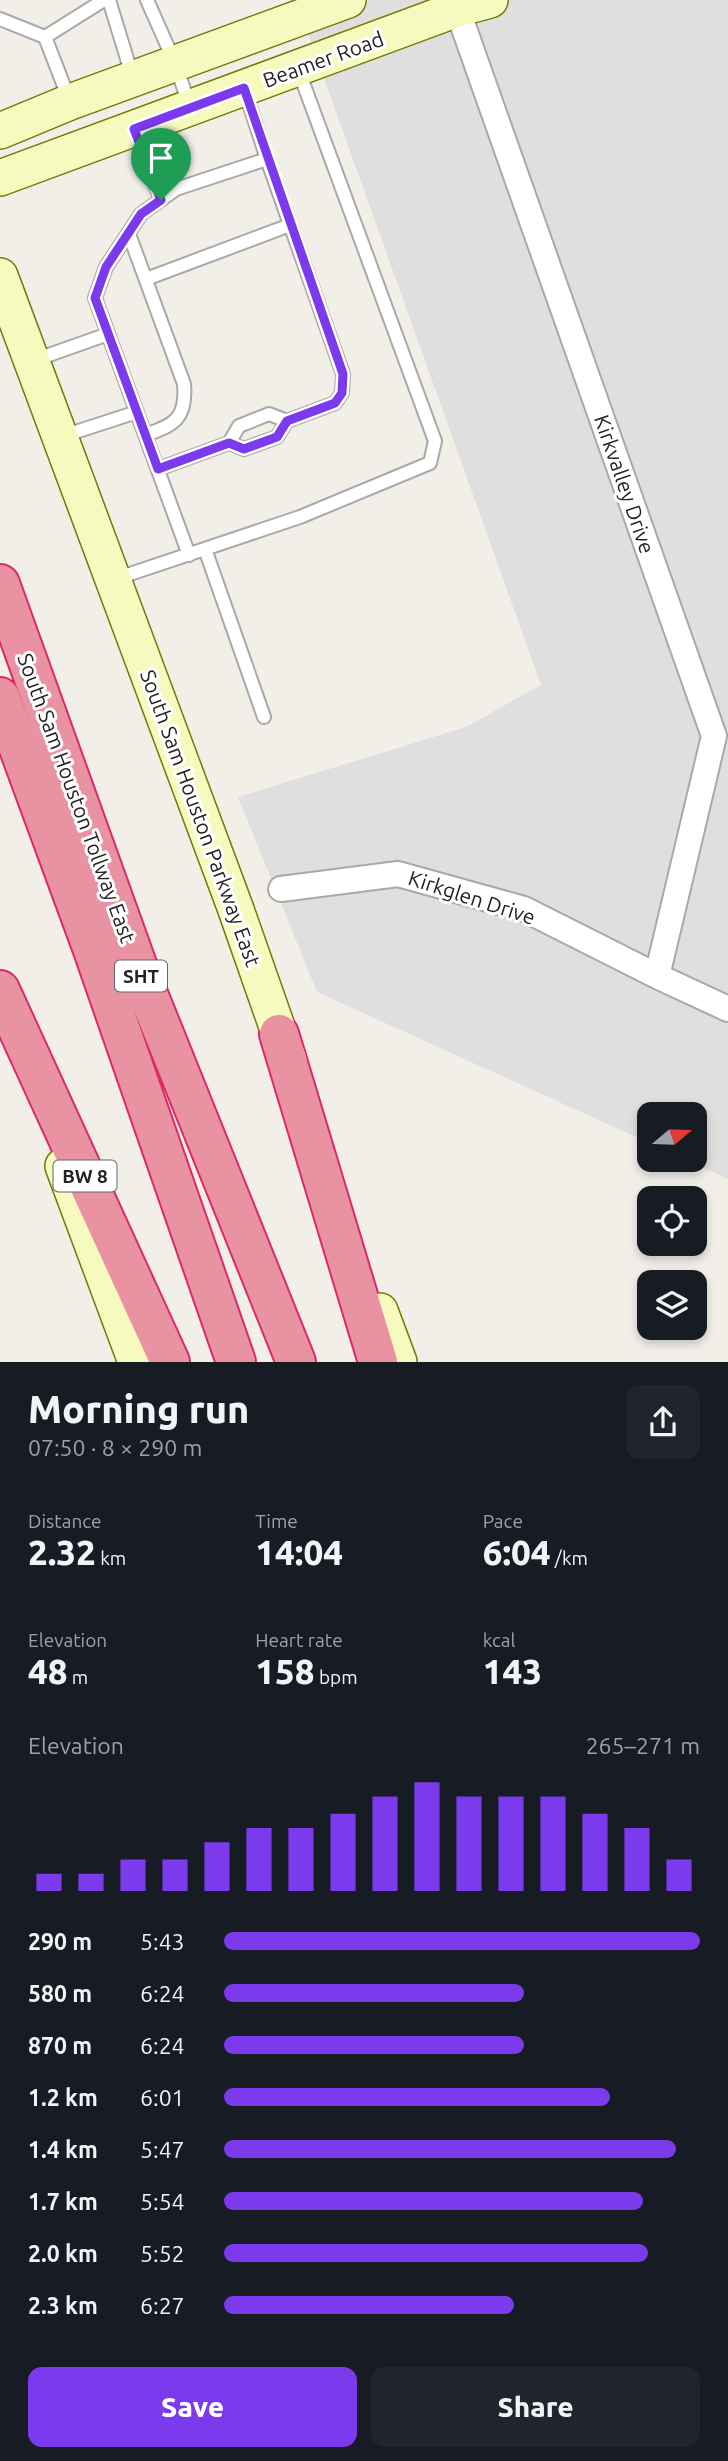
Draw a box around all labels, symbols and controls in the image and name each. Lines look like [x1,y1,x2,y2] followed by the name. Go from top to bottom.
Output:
[259,26,387,92] street label: Beamer Road
[131,128,191,200] pin
[142,139,180,177] icon: arrive
[590,411,660,557] street label: Kirkvalley Drive
[13,650,141,946] street label: South Sam Houston Tollway East
[136,666,266,970] street label: South Sam Houston Parkway East
[405,865,539,929] street label: Kirkglen Drive
[115,960,167,992] road number: SHT
[637,1102,707,1172] north arrow
[637,1102,707,1340] map controls
[54,1160,116,1192] road number: BW 8
[637,1186,707,1256] button: locate
[637,1270,707,1340] button: layers
[626,1385,700,1459] button: share
[28,1388,249,1430] text: Morning run
[28,1435,202,1460] text: 07:50 · 8 × 290 m
[28,1510,102,1532] text: Distance
[255,1510,298,1532] text: Time
[483,1510,523,1532] text: Pace
[28,1532,96,1572] text: 2.32
[255,1532,343,1572] text: 14:04
[483,1532,551,1572] text: 6:04
[96,1547,126,1569] text: km
[551,1547,588,1569] text: /km
[28,1629,107,1651] text: Elevation
[255,1629,343,1651] text: Heart rate
[483,1629,515,1651] text: kcal
[28,1651,67,1691] text: 48
[255,1651,315,1691] text: 158
[483,1651,542,1691] text: 143
[67,1666,88,1688] text: m
[315,1666,358,1688] text: bpm
[28,1733,124,1758] text: Elevation
[586,1733,700,1758] text: 265–271 m
[28,1929,92,1954] text: 290 m
[140,1929,185,1954] text: 5:43
[28,1981,92,2006] text: 580 m
[140,1981,185,2006] text: 6:24
[28,2033,92,2058] text: 870 m
[140,2033,185,2058] text: 6:24
[28,2085,98,2110] text: 1.2 km
[140,2085,185,2110] text: 6:01
[28,2137,98,2162] text: 1.4 km
[140,2137,185,2162] text: 5:47
[28,2189,98,2214] text: 1.7 km
[140,2189,185,2214] text: 5:54
[28,2241,98,2266] text: 2.0 km
[140,2241,185,2266] text: 5:52
[28,2293,98,2318] text: 2.3 km
[140,2293,185,2318] text: 6:27
[28,2367,357,2447] button: Save
[371,2367,700,2447] button: Share

